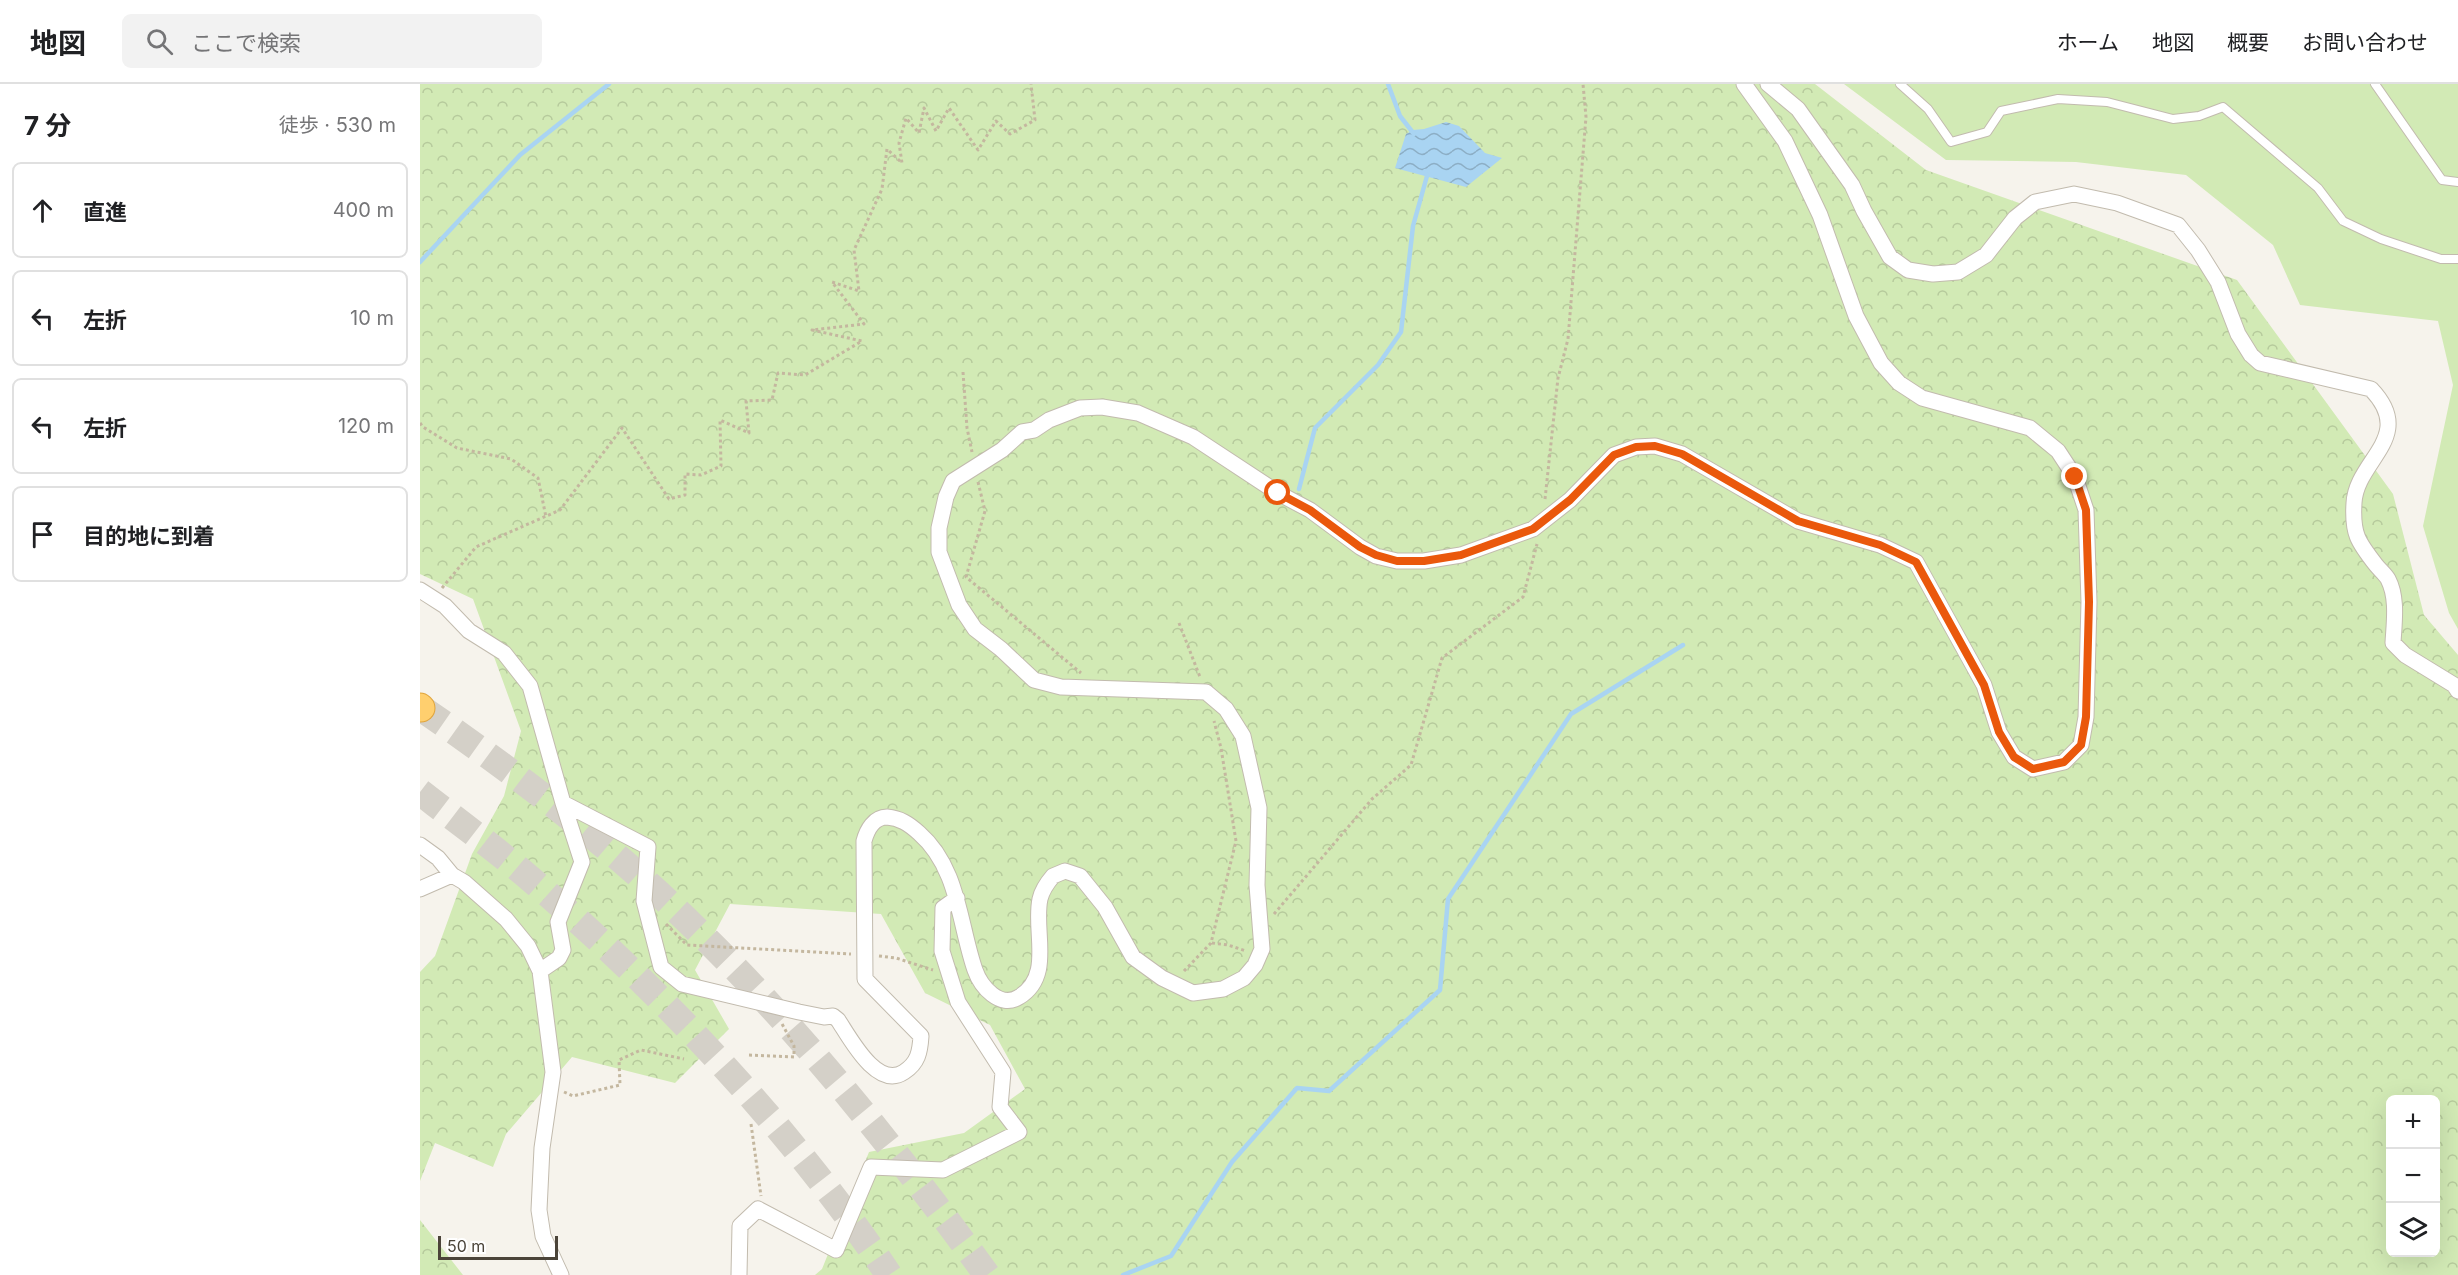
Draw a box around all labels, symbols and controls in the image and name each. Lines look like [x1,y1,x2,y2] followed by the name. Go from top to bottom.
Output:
[122,14,542,68] search box
[143,25,176,58] icon: search
[30,26,86,60] text: 地図
[191,30,301,56] text: ここで検索
[2057,30,2119,55] text: ホーム
[2152,30,2194,55] text: 地図
[2227,30,2269,55] text: 概要
[2302,30,2428,55] text: お問い合わせ
[24,110,71,141] text: 7 分
[279,113,396,137] text: 徒歩 · 530 m
[26,194,59,227] icon: ahead
[333,198,394,222] text: 400 m
[83,199,127,225] text: 直進
[26,302,59,335] icon: left
[350,306,394,330] text: 10 m
[83,307,127,333] text: 左折
[26,410,59,443] icon: left
[338,414,394,438] text: 120 m
[83,415,127,441] text: 左折
[2061,463,2087,489] route end
[1264,479,1290,505] route start
[26,518,59,551] icon: arrive
[83,523,215,549] text: 目的地に到着
[2386,1095,2440,1257] map controls
[2386,1095,2440,1149] button: +
[2386,1149,2440,1203] button: −
[2386,1203,2440,1257] button: layers
[438,1233,558,1260] scale bar
[447,1236,485,1256] text: 50 m

